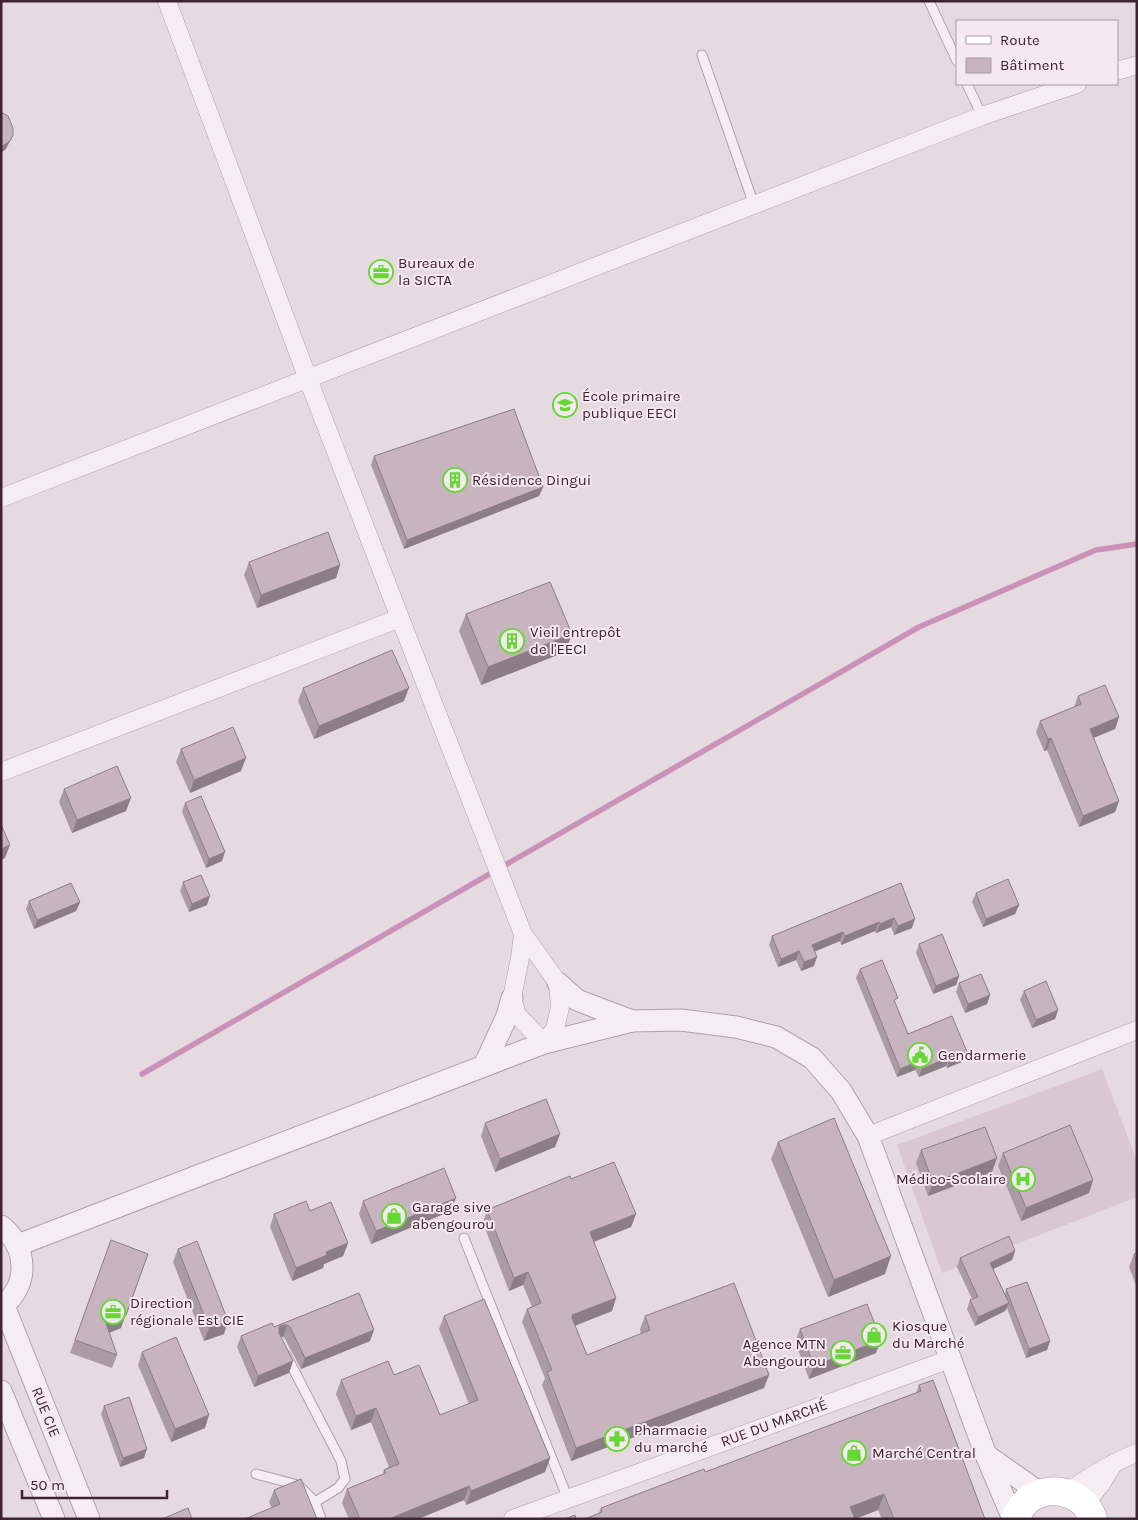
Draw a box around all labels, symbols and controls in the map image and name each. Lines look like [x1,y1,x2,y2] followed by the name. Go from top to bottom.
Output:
[956,20,1118,85] legend
[1000,31,1040,49] text: Route
[1000,56,1064,74] text: Bâtiment
[398,254,475,289] place label: Bureaux de la SICTA
[368,259,394,285] office icon: Bureaux de la SICTA
[582,387,680,422] place label: École primaire publique EECI
[552,392,578,418] school or university icon: École primaire publique EECI
[442,467,468,493] building icon: Résidence Dingui
[472,471,591,489] place label: Résidence Dingui
[530,623,621,658] place label: Vieil entrepôt de l'EECI
[499,628,525,654] building icon: Vieil entrepôt de l'EECI
[907,1042,933,1068] public building icon: Gendarmerie
[938,1046,1026,1064] place label: Gendarmerie
[1010,1166,1036,1192] hospital icon: Médico-Scolaire
[896,1170,1006,1188] place label: Médico-Scolaire
[412,1198,494,1233] place label: Garage sive abengourou
[381,1203,407,1229] shop icon: Garage sive abengourou
[130,1294,244,1329] place label: Direction régionale Est CIE
[100,1299,126,1325] office icon: Direction régionale Est CIE
[892,1317,964,1352] place label: Kiosque du Marché
[861,1322,887,1348] shop icon: Kiosque du Marché
[743,1335,826,1370] place label: Agence MTN Abengourou
[830,1340,856,1366] office icon: Agence MTN Abengourou
[28,1384,64,1440] street label: RUE CIE
[718,1395,830,1451] street label: RUE DU MARCHÉ
[634,1421,708,1456] place label: Pharmacie du marché
[604,1426,630,1452] pharmacy icon: Pharmacie du marché
[841,1440,867,1466] shop icon: Marché Central
[872,1444,976,1462] place label: Marché Central
[22,1468,168,1500] scale bar
[30,1476,65,1494] text: 50 m

